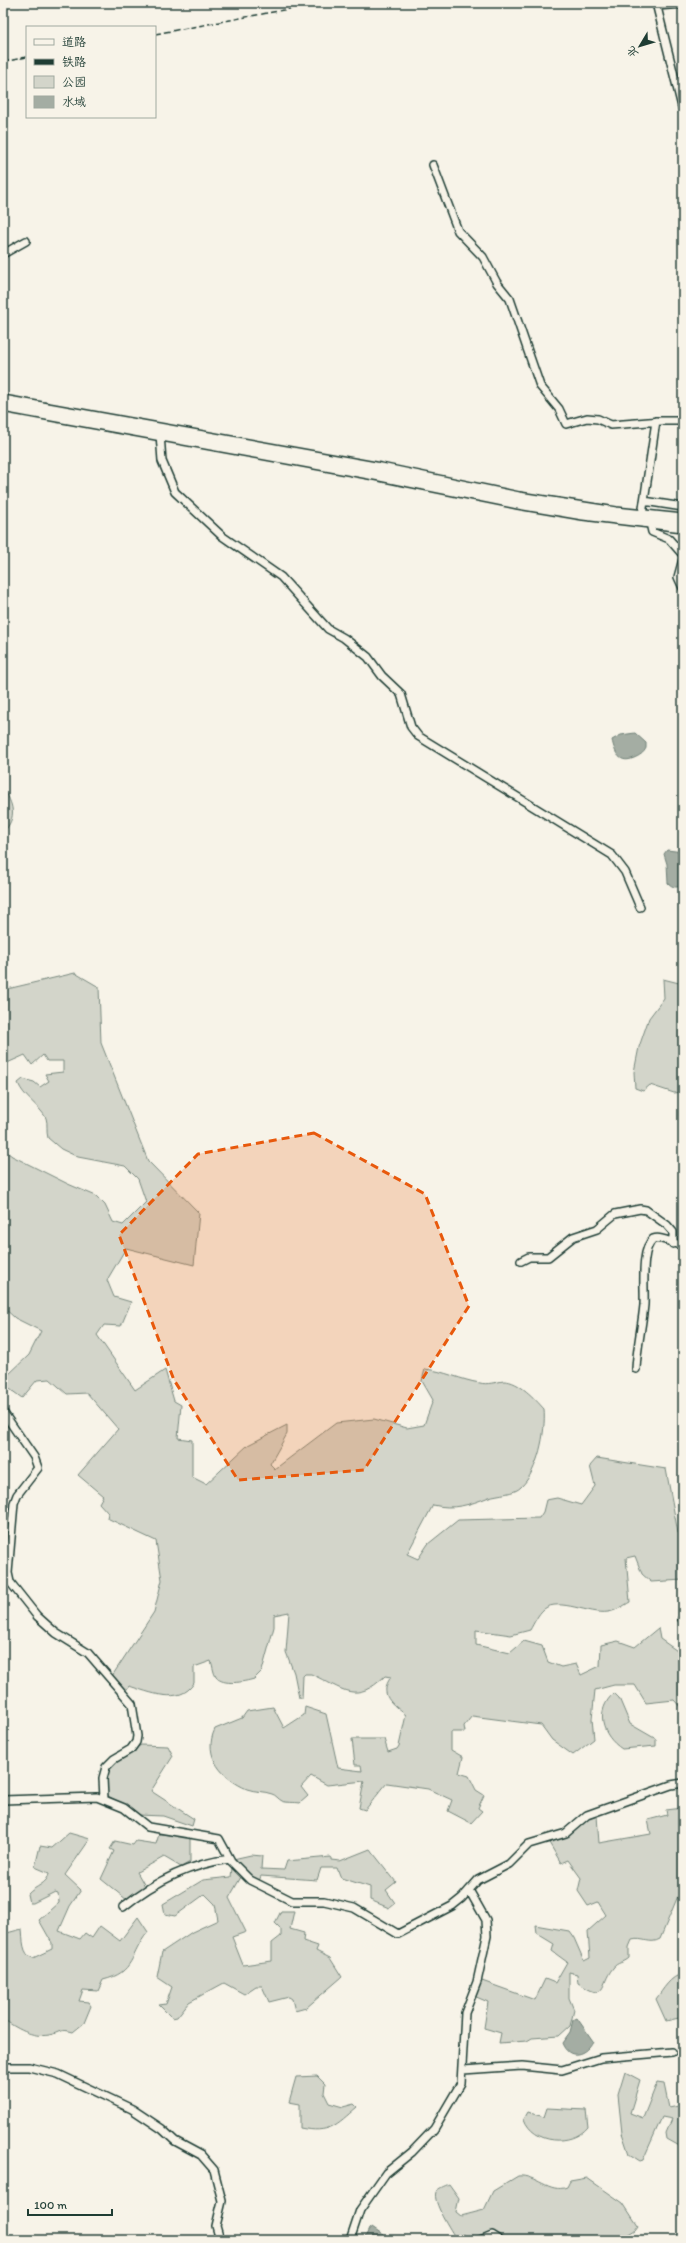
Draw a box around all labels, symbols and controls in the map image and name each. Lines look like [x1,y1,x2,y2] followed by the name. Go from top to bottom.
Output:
[26,26,156,118] legend
[620,26,660,66] north arrow
[62,35,86,49] text: 道路
[624,44,641,60] text: 北
[62,55,86,69] text: 铁路
[62,75,86,89] text: 公园
[62,95,86,109] text: 水域
[28,2191,112,2217] scale bar
[34,2198,67,2212] text: 100 m

